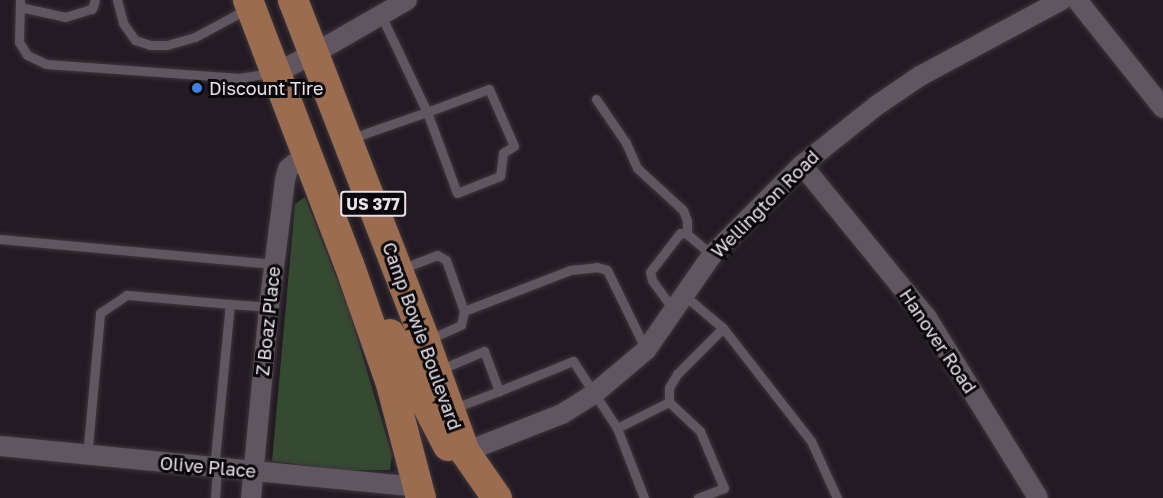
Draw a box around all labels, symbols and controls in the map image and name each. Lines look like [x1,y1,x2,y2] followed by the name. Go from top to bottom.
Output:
[209,77,323,99] place label: Discount Tire
[190,81,204,95] marker: Discount Tire
[707,146,823,262] street label: Wellington Road
[340,191,406,217] road number: US 377
[378,239,466,433] street label: Camp Bowie Boulevard
[252,265,284,377] street label: Z Boaz Place
[895,285,981,397] street label: Hanover Road
[159,452,257,482] street label: Olive Place

